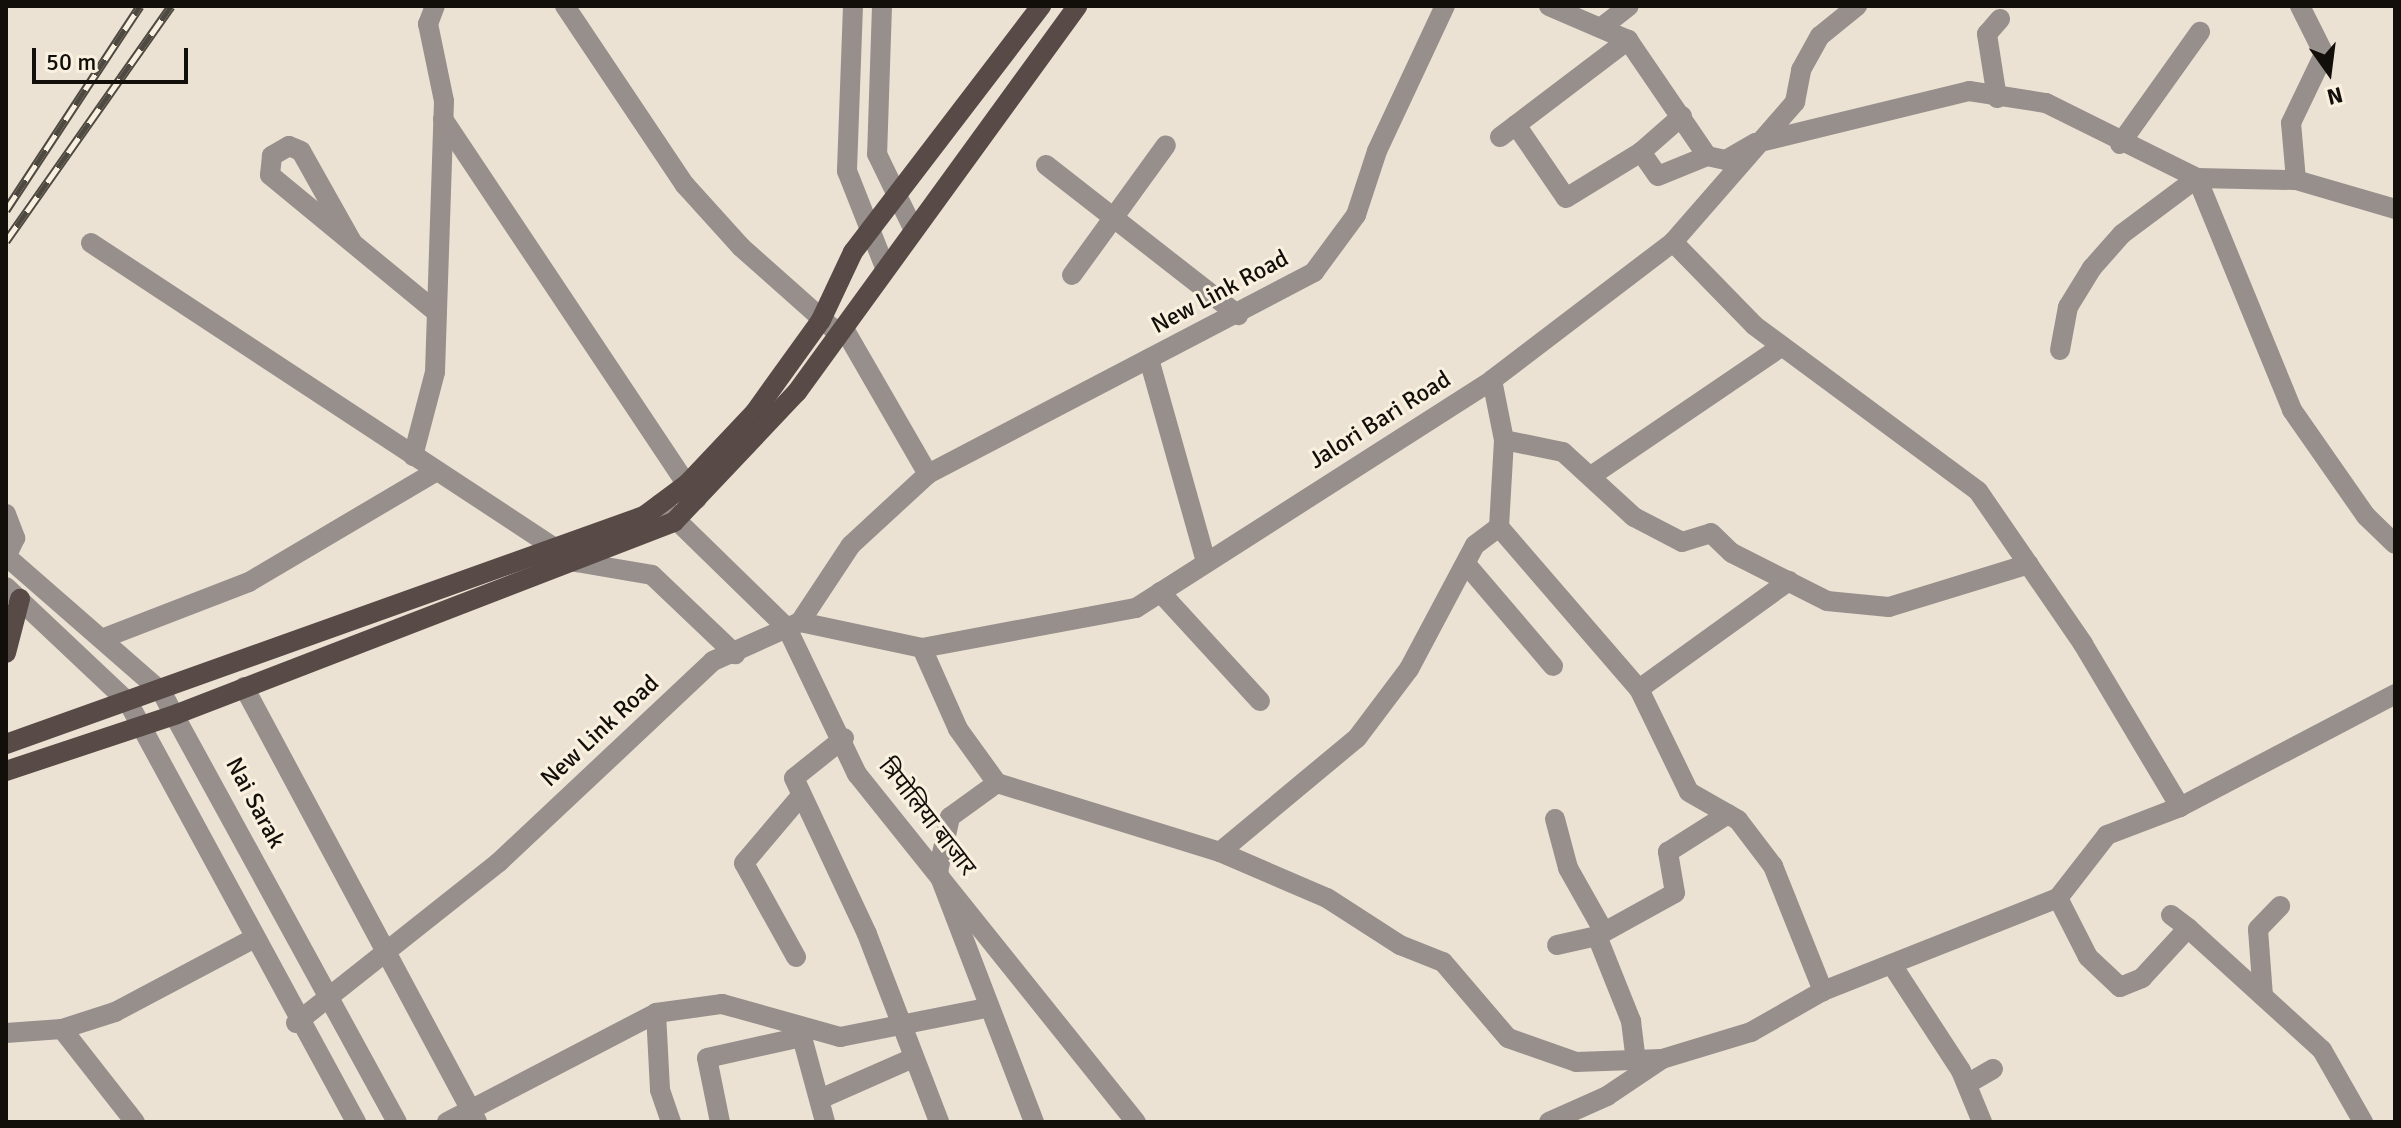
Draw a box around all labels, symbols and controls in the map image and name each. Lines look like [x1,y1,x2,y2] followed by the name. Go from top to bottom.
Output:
[36,32,192,82] scale bar
[2289,32,2369,112] north arrow
[46,47,96,77] text: 50 m
[2324,81,2346,111] text: N
[1147,244,1293,340] street label: New Link Road
[1304,365,1456,475] street label: Jalori Bari Road
[535,669,665,793] street label: New Link Road
[219,753,291,853] street label: Nai Sarak
[872,753,982,881] street label: त्रिपोलिया बाजार

